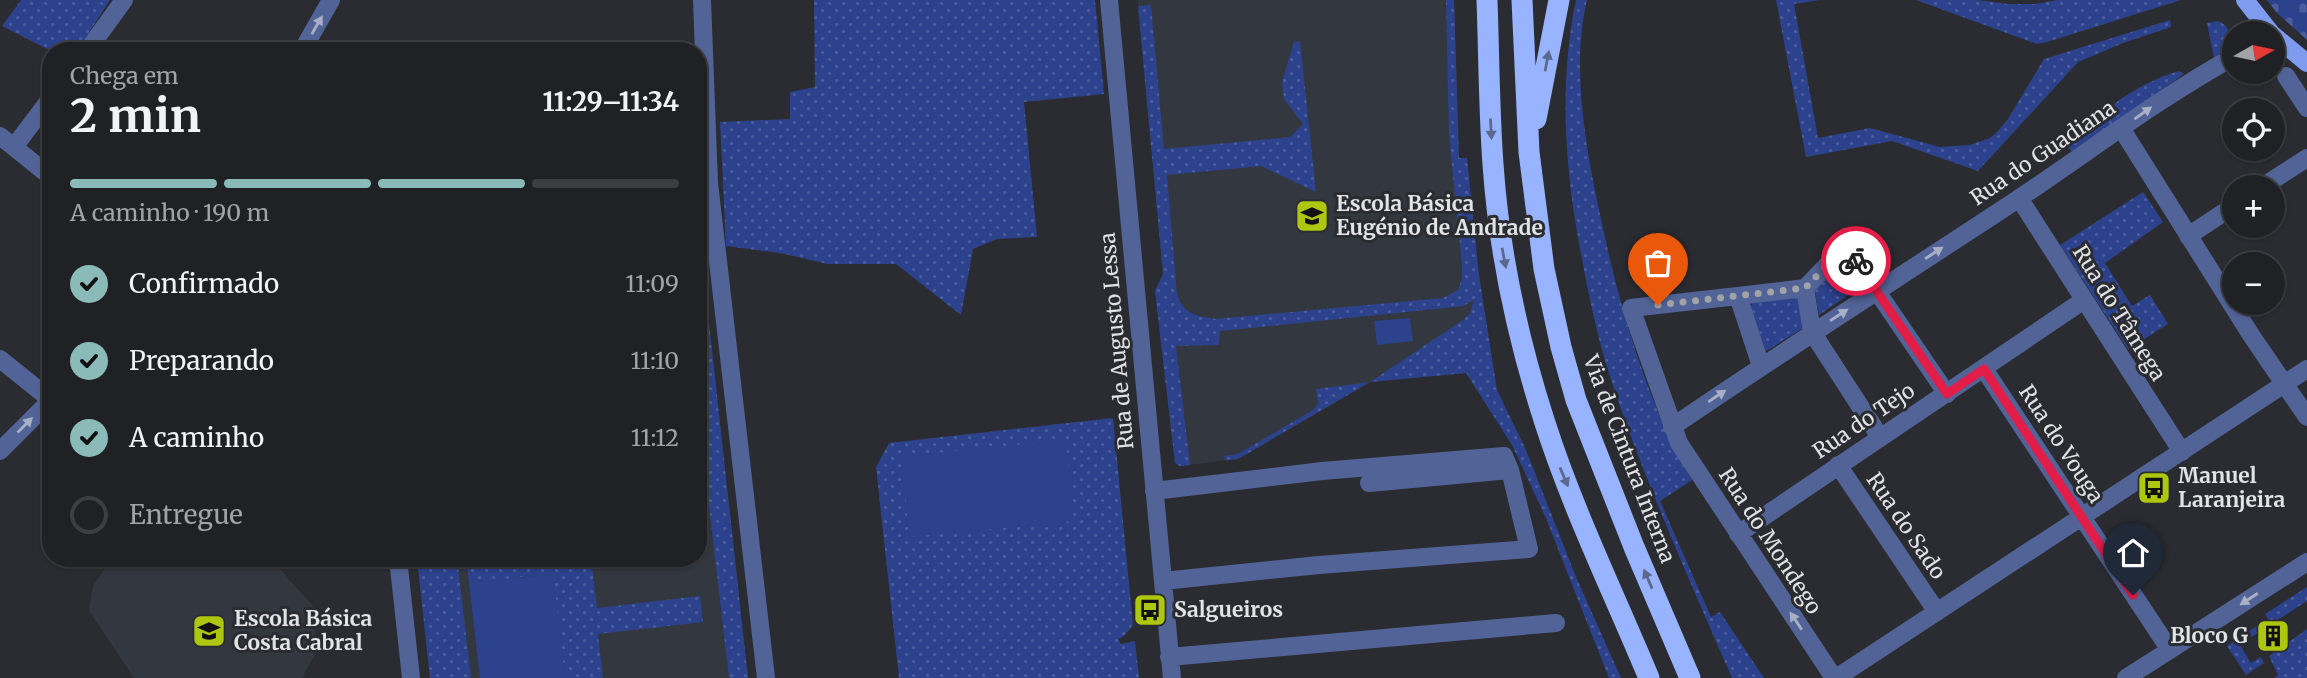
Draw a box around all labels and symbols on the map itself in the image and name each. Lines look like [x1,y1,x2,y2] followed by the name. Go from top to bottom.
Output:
[311,16,323,35] one-way arrow
[2222,21,2286,84] north arrow
[1542,50,1553,72] one-way arrow
[1965,94,2120,211] street label: Rua do Guadiana
[2134,106,2152,120] one-way arrow
[1486,119,1497,141] one-way arrow
[1336,190,1543,241] place label: Escola Básica Eugénio de Andrade
[1293,197,1331,235] school or university icon: Escola Básica Eugénio de Andrade
[1821,226,1891,296] courier
[1094,231,1139,451] street label: Rua de Augusto Lessa
[1628,233,1688,305] pin
[2067,240,2172,386] street label: Rua do Tâmega
[1499,247,1510,269] one-way arrow
[1924,247,1944,260] one-way arrow
[1830,308,1848,322] one-way arrow
[1577,350,1682,567] street label: Via de Cintura Interna
[1808,377,1920,465] street label: Rua do Tejo
[2013,380,2110,508] street label: Rua do Vouga
[1707,390,1726,403] one-way arrow
[17,417,34,434] one-way arrow
[1713,462,1828,619] street label: Rua do Mondego
[2178,462,2285,513] place label: Manuel Laranjeira
[1559,466,1570,487] one-way arrow
[1861,467,1952,584] street label: Rua do Sado
[2135,469,2173,507] bus stop icon: Manuel Laranjeira
[2103,523,2163,595] pin
[1642,569,1653,590] one-way arrow
[1131,591,1169,629] bus stop icon: Salgueiros
[2240,592,2259,605] one-way arrow
[1174,596,1283,623] place label: Salgueiros
[234,605,372,656] place label: Escola Básica Costa Cabral
[190,612,228,650] school or university icon: Escola Básica Costa Cabral
[1789,612,1803,630] one-way arrow
[2254,617,2292,655] building icon: Bloco G
[2170,622,2249,649] place label: Bloco G

